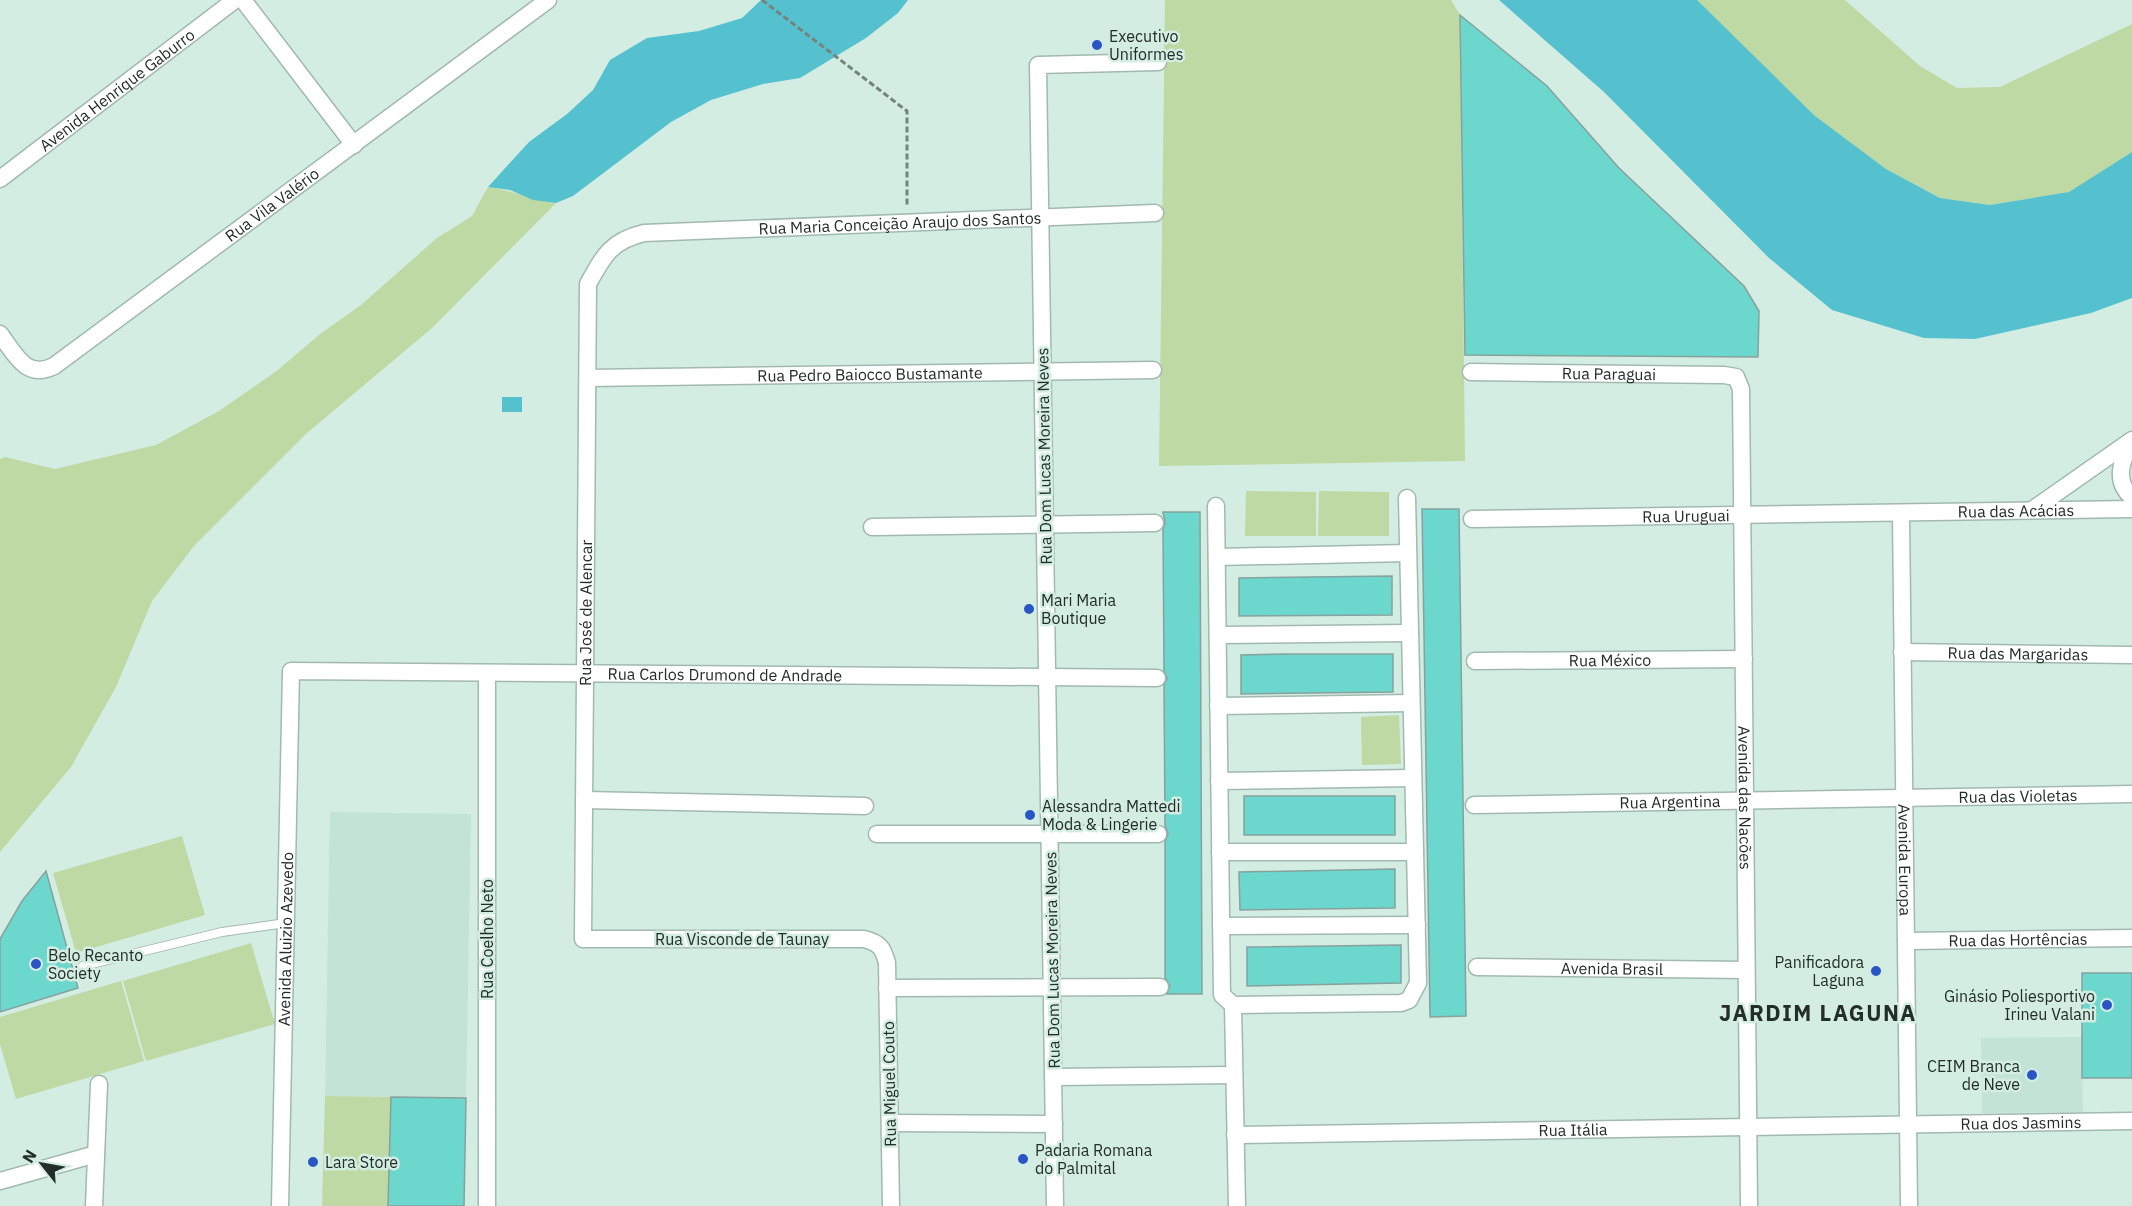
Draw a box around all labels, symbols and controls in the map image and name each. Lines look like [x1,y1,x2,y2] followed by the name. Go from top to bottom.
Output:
[35,24,199,155] street label: Avenida Henrique Gaburro
[1109,26,1183,64] place label: Executivo Uniformes
[1090,38,1104,52] marker: Executivo Uniformes
[221,163,323,246] street label: Rua Vila Valério
[758,207,1042,239] street label: Rua Maria Conceição Araujo dos Santos
[1032,347,1056,565] street label: Rua Dom Lucas Moreira Neves
[757,362,983,386] street label: Rua Pedro Baiocco Bustamante
[1562,363,1656,384] street label: Rua Paraguai
[1958,500,2074,522] street label: Rua das Acácias
[1642,505,1730,526] street label: Rua Uruguai
[575,540,596,686] street label: Rua José de Alencar
[1041,590,1117,628] place label: Mari Maria Boutique
[1022,602,1036,616] marker: Mari Maria Boutique
[1948,643,2088,664] street label: Rua das Margaridas
[1569,650,1651,670] street label: Rua México
[607,664,842,685] street label: Rua Carlos Drumond de Andrade
[1734,726,1756,870] street label: Avenida das Nacões
[1958,785,2078,807] street label: Rua das Violetas
[1619,791,1721,813] street label: Rua Argentina
[1042,796,1181,834] place label: Alessandra Mattedi Moda & Lingerie
[1894,804,1916,917] street label: Avenida Europa
[1023,808,1037,822] marker: Alessandra Mattedi Moda & Lingerie
[1040,851,1064,1069] street label: Rua Dom Lucas Moreira Neves
[274,852,297,1026] street label: Avenida Aluizio Azevedo
[477,879,497,999] street label: Rua Coelho Neto
[655,929,829,949] street label: Rua Visconde de Taunay
[1948,929,2088,950] street label: Rua das Hortências
[48,945,143,983] place label: Belo Recanto Society
[1775,952,1864,990] place label: Panificadora Laguna
[29,957,43,971] marker: Belo Recanto Society
[1561,958,1663,979] street label: Avenida Brasil
[1869,964,1883,978] marker: Panificadora Laguna
[1944,986,2095,1024] place label: Ginásio Poliesportivo Irineu Valani
[1719,998,1917,1027] district label: JARDIM LAGUNA
[2100,998,2114,1012] marker: Ginásio Poliesportivo Irineu Valani
[878,1021,900,1147] street label: Rua Miguel Couto
[1927,1056,2020,1094] place label: CEIM Branca de Neve
[2025,1068,2039,1082] marker: CEIM Branca de Neve
[1960,1112,2081,1134] street label: Rua dos Jasmins
[1538,1119,1608,1140] street label: Rua Itália
[12,1134,72,1194] north arrow
[1035,1140,1153,1178] place label: Padaria Romana do Palmital
[18,1146,41,1166] text: N
[325,1152,398,1172] place label: Lara Store
[1016,1152,1030,1166] marker: Padaria Romana do Palmital
[306,1155,320,1169] marker: Lara Store

